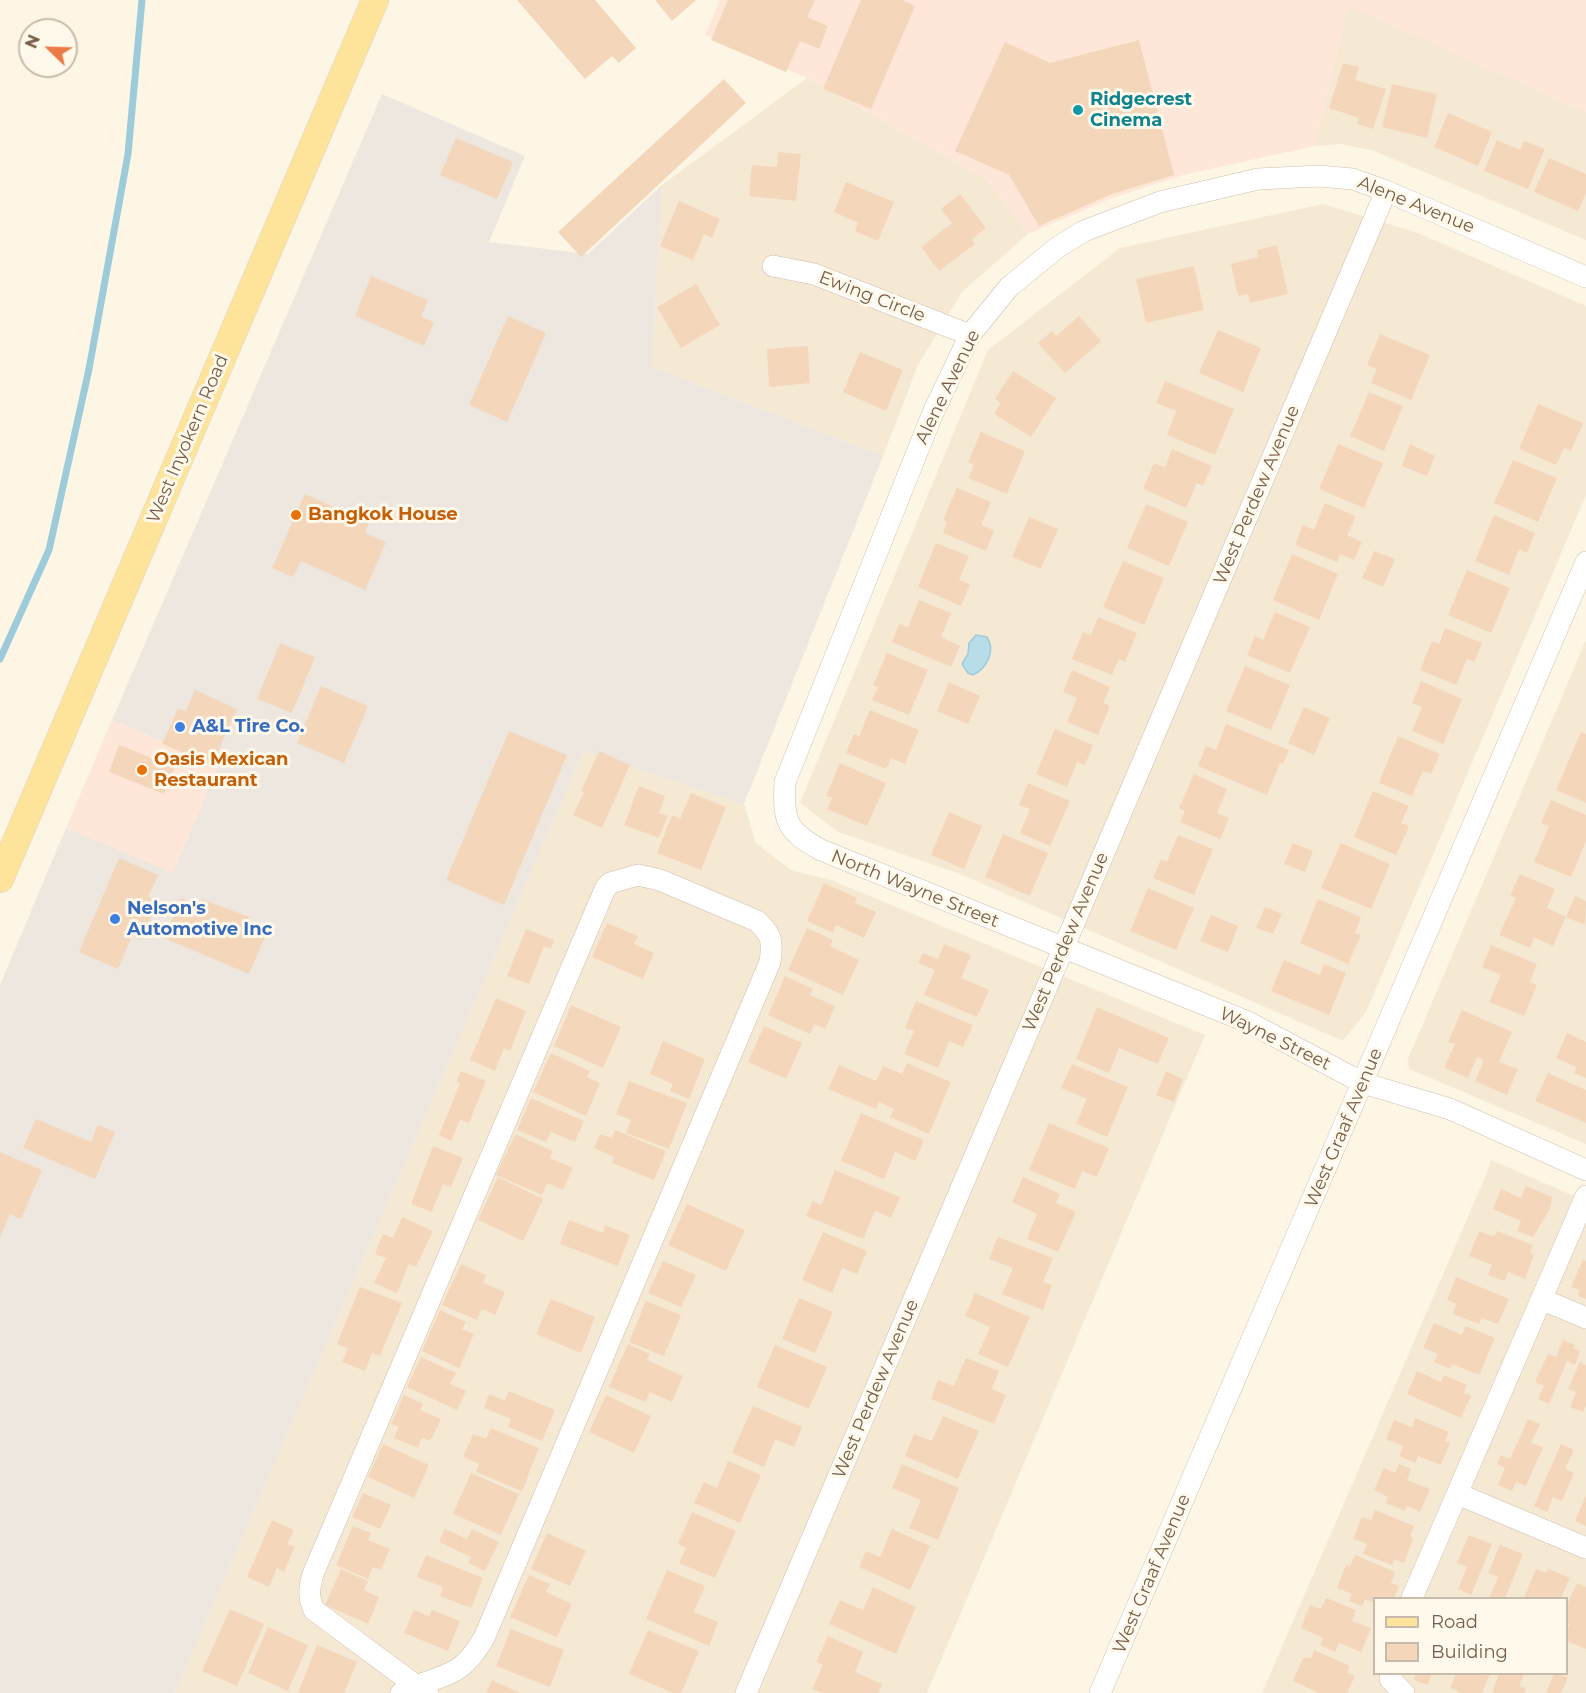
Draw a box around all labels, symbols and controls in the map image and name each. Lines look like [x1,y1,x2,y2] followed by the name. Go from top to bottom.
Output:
[18,18,78,78] north arrow
[22,32,44,51] text: N
[1090,89,1192,132] place label: Ridgecrest Cinema
[1071,103,1085,117] marker: Ridgecrest Cinema
[1354,172,1478,238] street label: Alene Avenue
[816,267,928,327] street label: Ewing Circle
[911,326,985,448] street label: Alene Avenue
[143,351,233,527] street label: West Inyokern Road
[1209,402,1305,588] street label: West Perdew Avenue
[308,504,458,526] place label: Bangkok House
[289,508,303,522] marker: Bangkok House
[192,716,305,738] place label: A&L Tire Co.
[173,720,187,734] marker: A&L Tire Co.
[154,749,289,792] place label: Oasis Mexican Restaurant
[135,763,149,777] marker: Oasis Mexican Restaurant
[828,845,1002,933] street label: North Wayne Street
[1018,849,1114,1035] street label: West Perdew Avenue
[127,898,272,940] place label: Nelson's Automotive Inc
[108,912,122,926] marker: Nelson's Automotive Inc
[1216,1003,1334,1075] street label: Wayne Street
[1301,1045,1387,1211] street label: West Graaf Avenue
[828,1296,924,1482] street label: West Perdew Avenue
[1109,1491,1195,1657] street label: West Graaf Avenue
[1373,1597,1568,1675] legend
[1431,1611,1478,1633] text: Road
[1431,1641,1508,1663] text: Building

